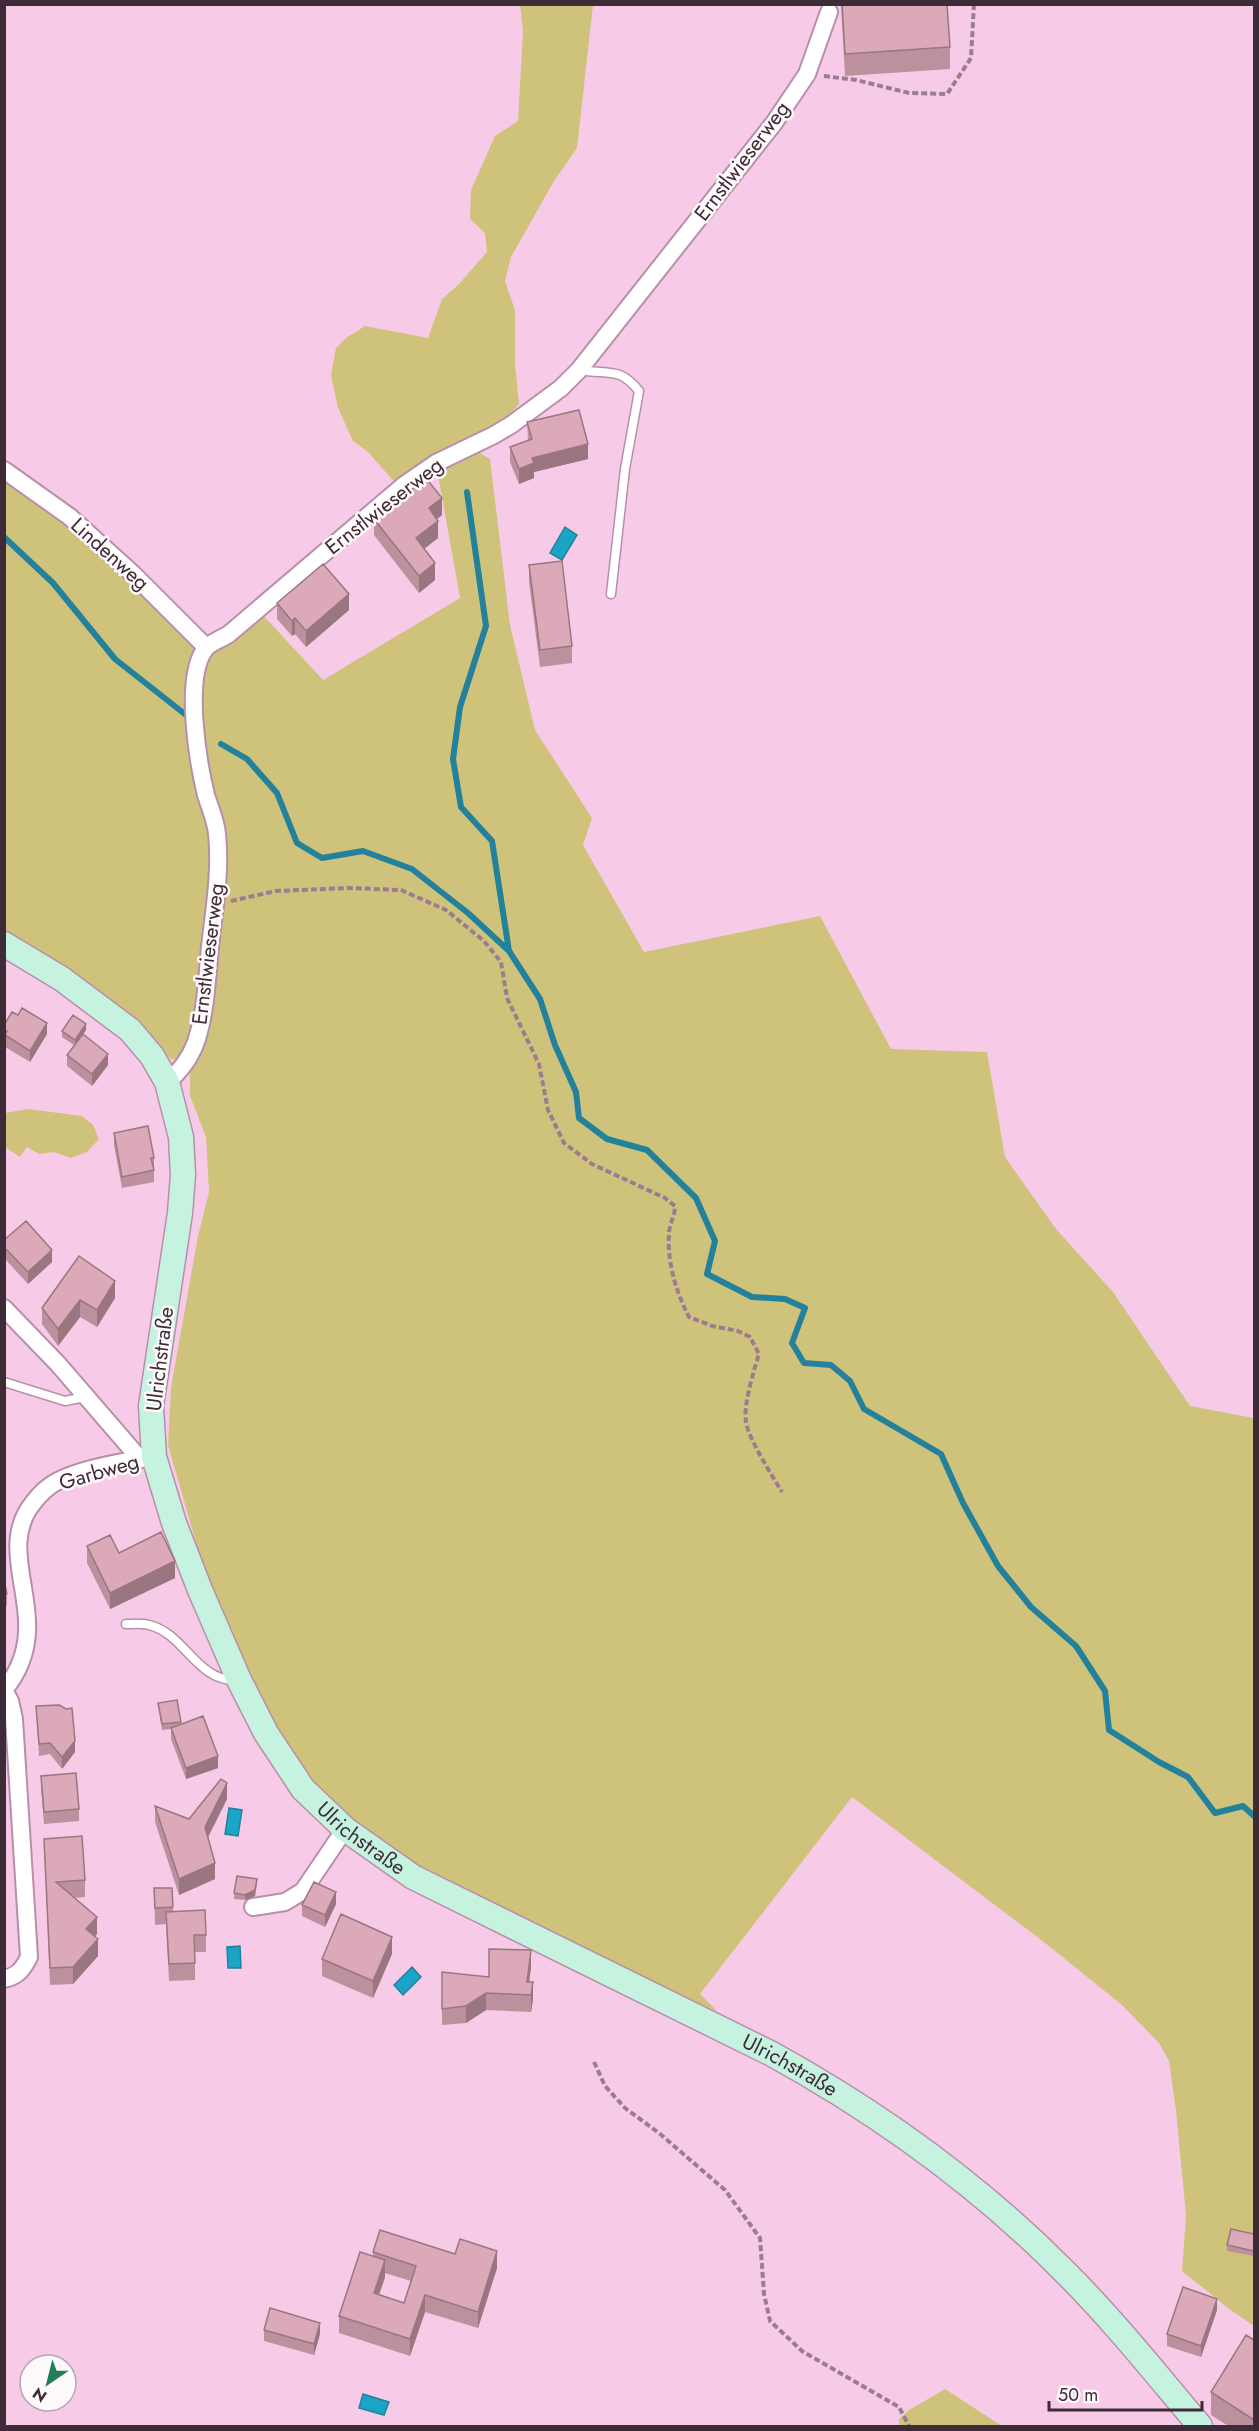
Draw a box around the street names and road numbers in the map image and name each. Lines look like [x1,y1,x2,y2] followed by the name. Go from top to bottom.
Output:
[687,95,797,227] street label: Ernstlwieserweg
[319,450,449,562] street label: Ernstlwieserweg
[64,511,156,597] street label: Lindenweg
[184,881,232,1027] street label: Ernstlwieserweg
[139,1305,181,1413] street label: Ulrichstraße
[55,1446,143,1498] street label: Garbweg
[310,1795,412,1882] street label: Ulrichstraße
[737,2027,844,2104] street label: Ulrichstraße

